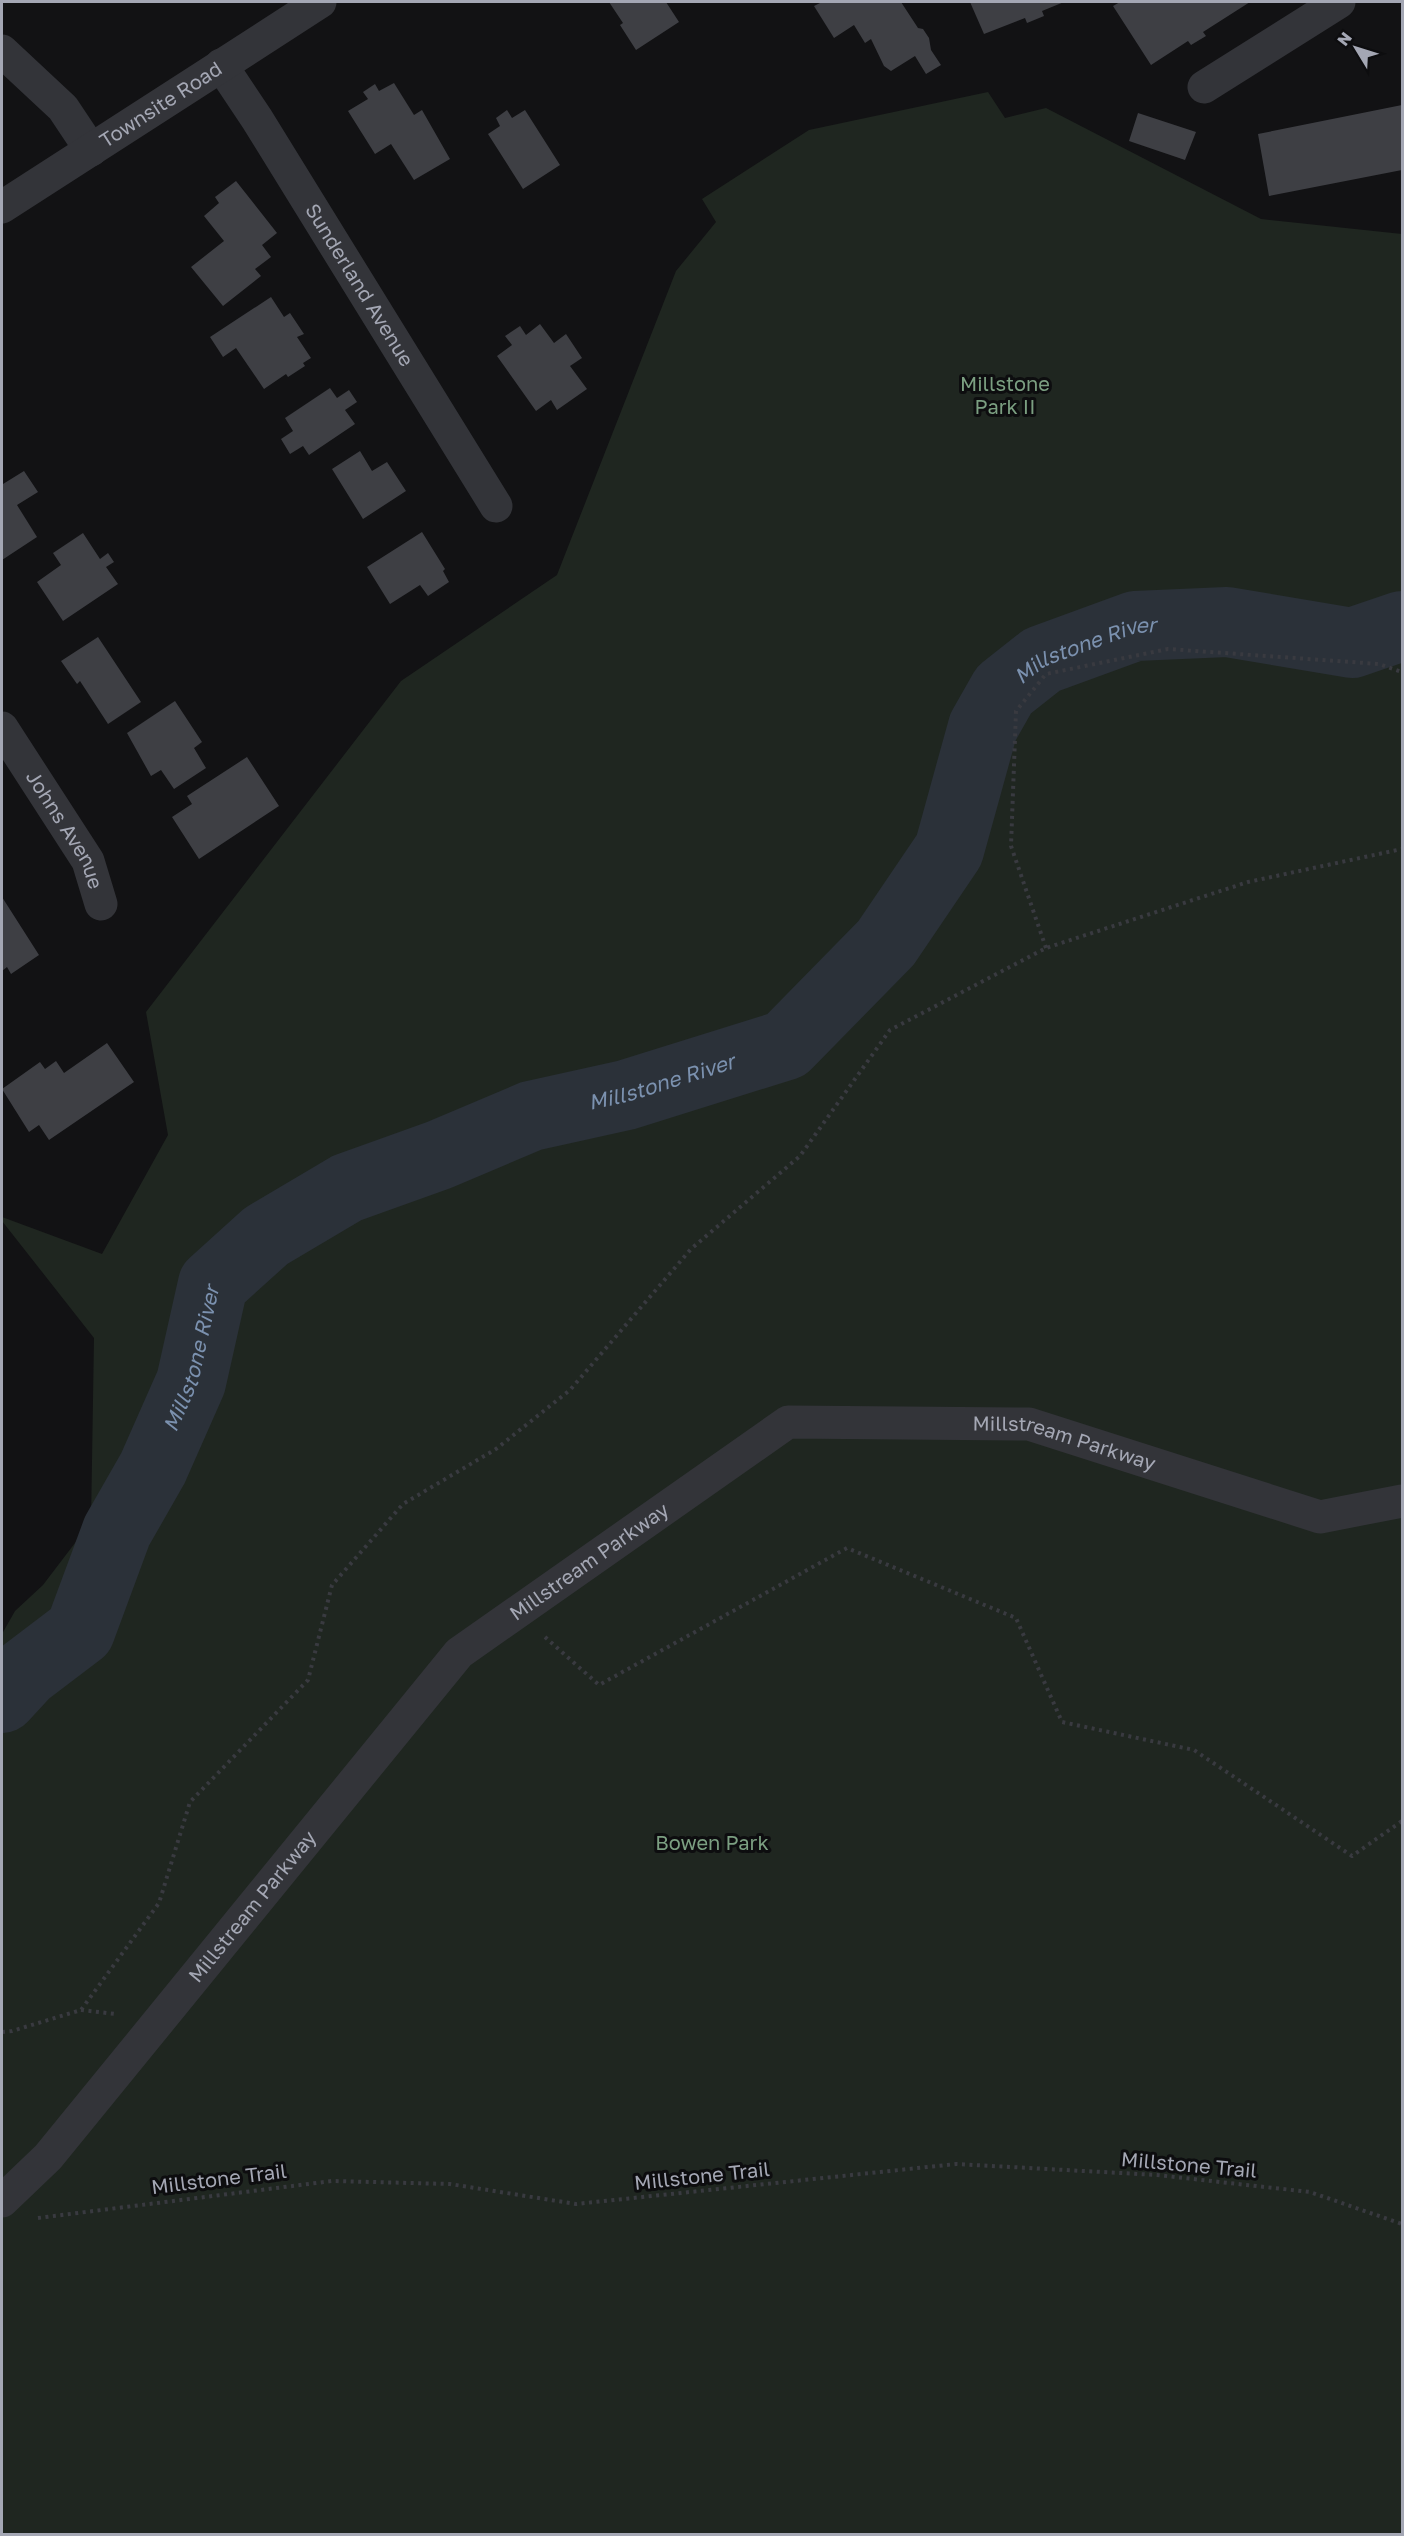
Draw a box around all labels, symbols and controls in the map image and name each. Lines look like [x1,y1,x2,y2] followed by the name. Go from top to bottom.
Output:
[1326,18,1386,78] north arrow
[1333,28,1356,50] text: N
[95,56,226,152] street label: Townsite Road
[301,199,420,370] street label: Sunderland Avenue
[960,371,1050,418] park label: Millstone Park II
[1009,611,1159,689] water label: Millstone River
[22,765,109,892] street label: Johns Avenue
[586,1047,740,1115] water label: Millstone River
[157,1280,225,1435] water label: Millstone River
[973,1411,1159,1475] street label: Millstream Parkway
[504,1497,673,1625] street label: Millstream Parkway
[183,1825,320,1986] street label: Millstream Parkway
[655,1830,769,1854] park label: Bowen Park
[1120,2146,1258,2182] street label: Millstone Trail
[633,2156,771,2194] street label: Millstone Trail
[150,2158,288,2198] street label: Millstone Trail

